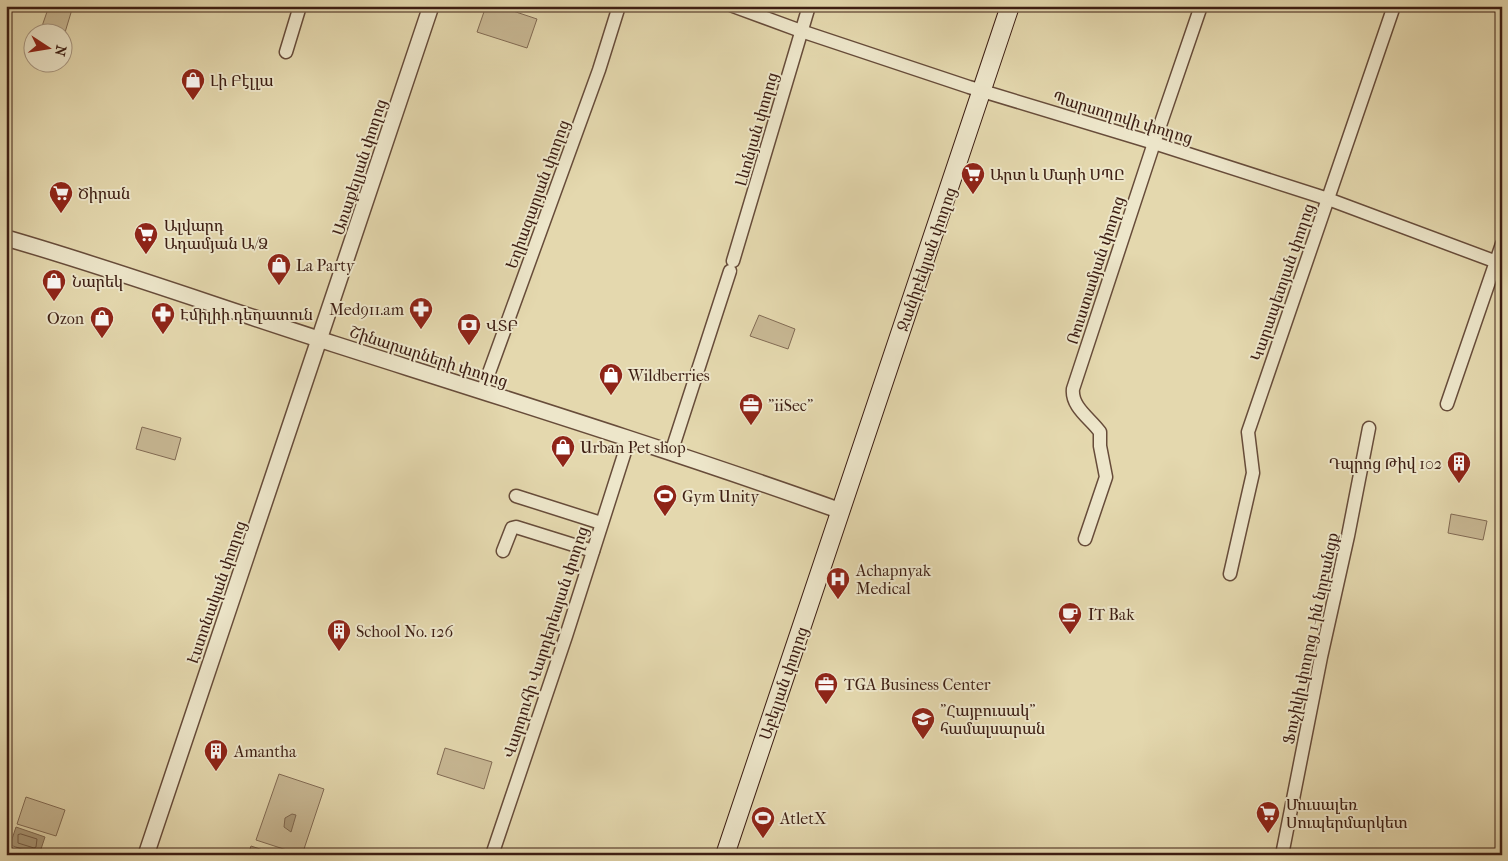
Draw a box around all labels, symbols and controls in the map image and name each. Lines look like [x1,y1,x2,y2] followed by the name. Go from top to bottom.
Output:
[22,22,72,72] north arrow
[51,44,70,58] text: N
[180,67,206,101] shop icon: Լի Բէլլա
[731,70,782,188] street label: Լևոնյան փողոց
[210,71,273,90] place label: Լի Բէլլա
[1051,87,1195,148] street label: Պարսողովի փողոց
[328,97,391,238] street label: Առաքելյան փողոց
[502,117,573,271] street label: Եղիազարյան փողոց
[960,161,986,195] supermarket icon: Արտ և Մարի ՍՊԸ
[990,165,1125,184] place label: Արտ և Մարի ՍՊԸ
[48,180,74,214] supermarket icon: Ծիրան
[78,184,130,203] place label: Ծիրան
[893,185,960,334] street label: Ջանիբեկյան փողոց
[1063,194,1128,347] street label: Ռուստամյան փողոց
[1247,201,1318,364] street label: Կարապետյան փողոց
[164,216,268,253] place label: Ալվարդ Ադամյան Ա/Ձ
[133,221,159,255] supermarket icon: Ալվարդ Ադամյան Ա/Ձ
[266,252,292,286] shop icon: La Party
[296,256,355,275] place label: La Party
[41,268,67,302] shop icon: Նարեկ
[72,272,123,291] place label: Նարեկ
[408,296,434,330] pharmacy icon: Med911.am
[329,300,405,319] place label: Med911.am
[150,301,176,335] pharmacy icon: Էմիլիի դեղատուն
[89,305,115,339] shop icon: Ozon
[180,305,313,324] place label: Էմիլիի դեղատուն
[47,309,85,328] place label: Ozon
[456,312,482,346] bank icon: ՎՏԲ
[486,316,518,335] place label: ՎՏԲ
[347,322,510,391] street label: Շինարարների փողոց
[598,362,624,396] shop icon: Wildberries
[627,366,710,385] place label: Wildberries
[738,392,764,426] office icon: "iiSec"
[768,396,813,415] place label: "iiSec"
[550,434,576,468] shop icon: Urban Pet shop
[580,438,686,457] place label: Urban Pet shop
[1446,450,1472,484] building icon: Դպրոց Թիվ 102
[1329,454,1442,473] place label: Դպրոց Թիվ 102
[652,483,678,517] sports icon: Gym Unity
[682,487,760,506] place label: Gym Unity
[183,518,250,666] street label: Էստոնական փողոց
[499,524,592,761] street label: Վարդուհի Վարդերեսյան փողոց
[1279,531,1342,746] street label: Ֆուչիկի փողոց 1-ին նրբանցք
[855,561,932,598] place label: Achapnyak Medical
[825,566,851,600] hospital icon: Achapnyak Medical
[1057,601,1083,635] cafe icon: IT Bak
[1088,605,1135,624] place label: IT Bak
[326,618,352,652] building icon: School No. 126
[356,622,454,641] place label: School No. 126
[755,624,812,742] street label: Աբելյան փողոց
[813,671,839,705] office icon: TGA Business Center
[844,675,991,694] place label: TGA Business Center
[940,701,1045,738] place label: "Հայբուսակ" համալսարան
[910,706,936,740] school or university icon: "Հայբուսակ" համալսարան
[203,738,229,772] building icon: Amantha
[233,742,297,761] place label: Amantha
[1286,795,1408,832] place label: Մուսալեռ Սուպերմարկետ
[1255,800,1281,834] supermarket icon: Մուսալեռ Սուպերմարկետ
[750,805,776,839] sports icon: AtletX
[779,809,827,828] place label: AtletX

